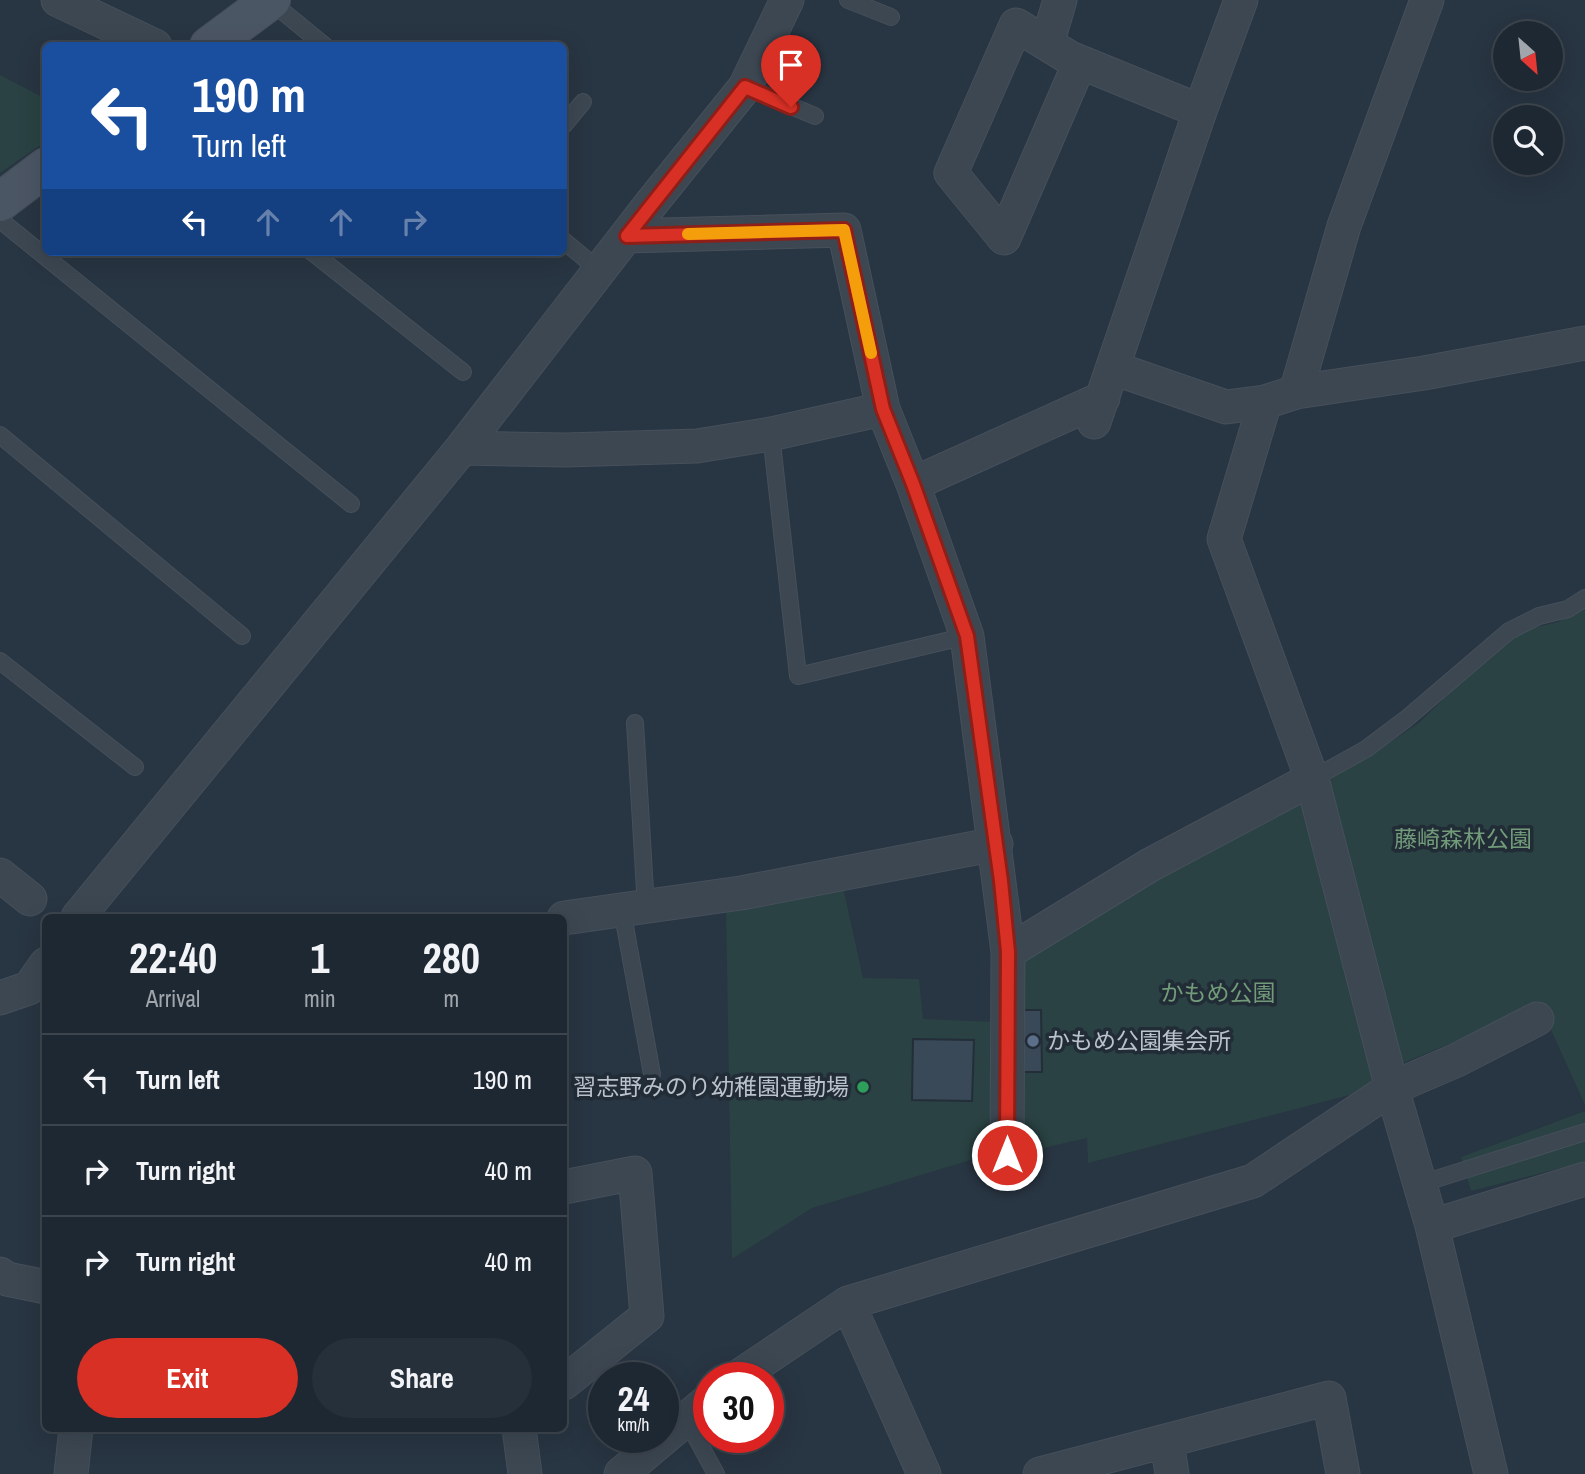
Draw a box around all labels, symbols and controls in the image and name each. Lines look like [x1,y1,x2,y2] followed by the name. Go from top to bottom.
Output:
[1493,21,1563,91] north arrow
[1493,21,1563,175] map controls
[761,35,821,107] pin
[772,46,810,84] icon: arrive
[192,61,306,127] text: 190 m
[77,70,168,161] icon: left
[1493,105,1563,175] button: search
[192,124,286,167] text: Turn left
[176,203,214,241] icon: left
[249,203,287,241] icon: ahead
[322,203,360,241] icon: ahead
[395,203,433,241] icon: right
[1394,823,1532,854] park label: 藤崎森林公園
[129,930,217,986] text: 22:40
[310,930,329,986] text: 1
[423,930,480,986] text: 280
[1161,977,1276,1008] park label: かもめ公園
[146,983,200,1014] text: Arrival
[304,983,336,1014] text: min
[443,983,459,1014] text: m
[1047,1025,1231,1056] place label: かもめ公園集会所
[1025,1033,1041,1049] marker: かもめ公園集会所
[77,1061,115,1099] icon: left
[136,1062,220,1097] text: Turn left
[473,1062,532,1097] text: 190 m
[573,1071,849,1102] place label: 習志野みのり幼稚園運動場
[855,1079,871,1095] marker: 習志野みのり幼稚園運動場
[970,1118,1044,1192] position arrow
[77,1152,115,1190] icon: right
[136,1153,235,1188] text: Turn right
[485,1153,532,1188] text: 40 m
[77,1243,115,1281] icon: right
[136,1244,235,1279] text: Turn right
[485,1244,532,1279] text: 40 m
[77,1338,298,1418] button: Exit
[312,1338,532,1418] button: Share
[693,1362,784,1453] speed limit sign: 30
[618,1375,649,1422] text: 24
[618,1412,650,1437] text: km/h

